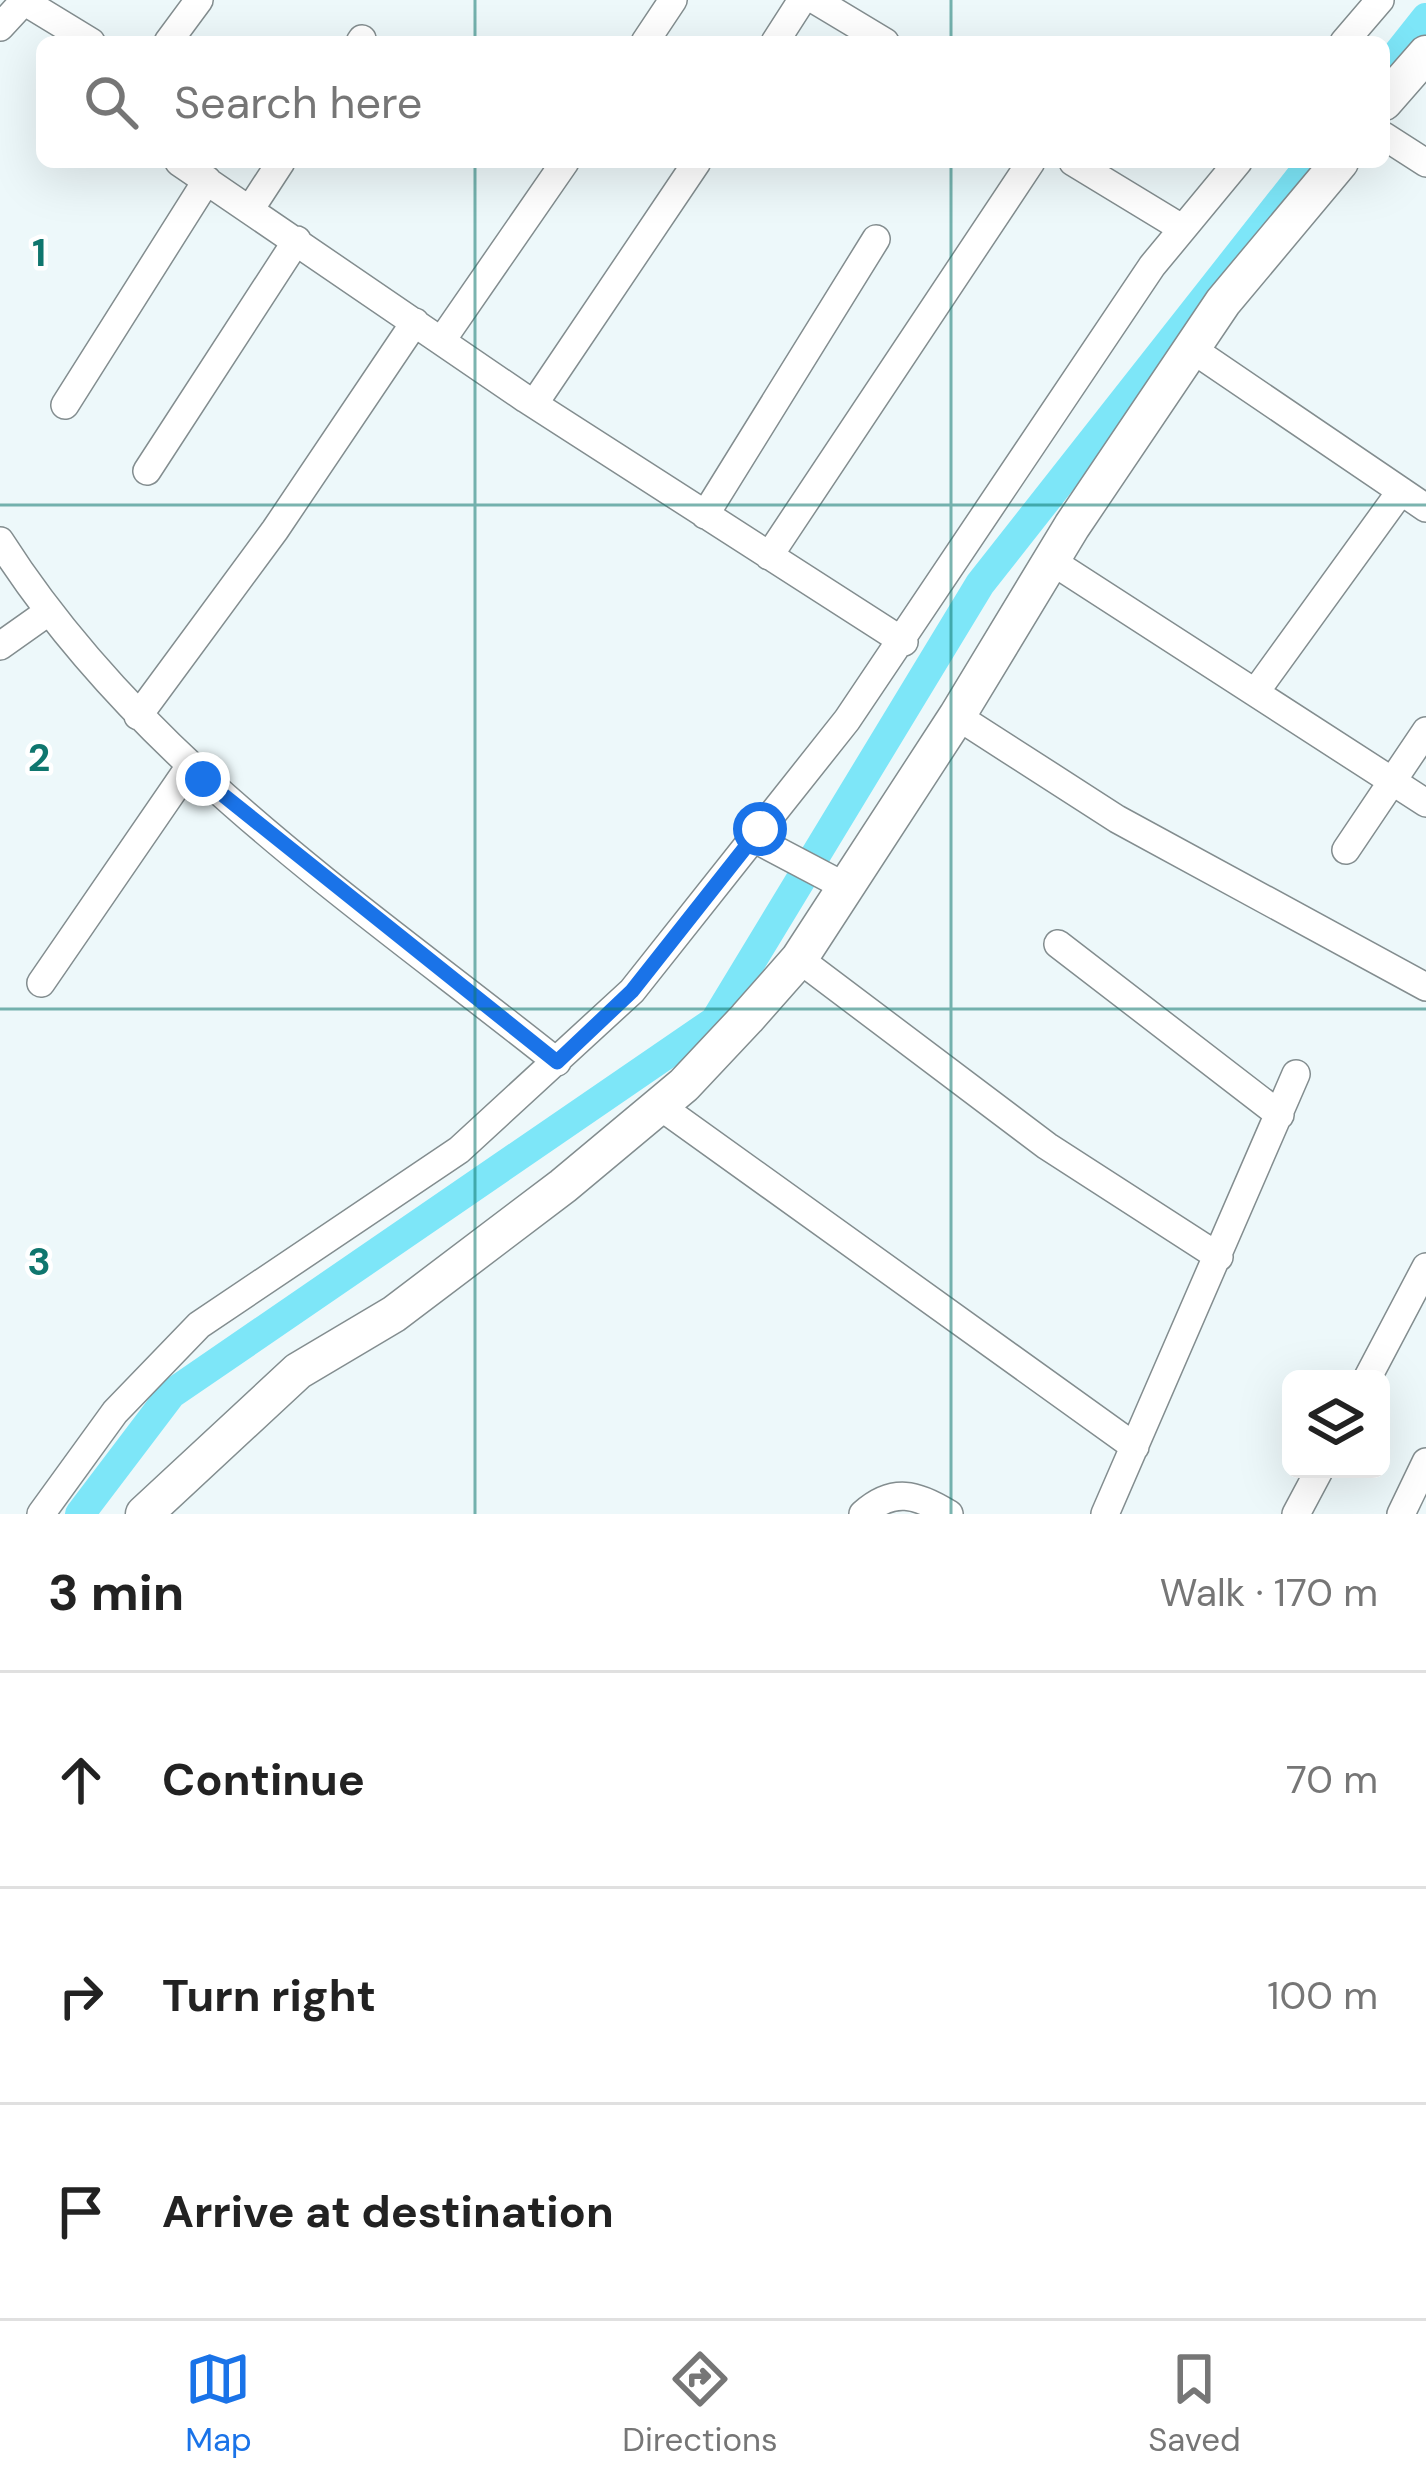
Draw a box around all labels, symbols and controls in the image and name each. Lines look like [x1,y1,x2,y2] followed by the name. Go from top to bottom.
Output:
[36,36,1390,168] search box
[78,69,144,135] icon: search
[174,73,422,132] text: Search here
[32,227,46,278] text: 1
[28,732,50,783] text: 2
[176,752,230,806] route end
[733,802,787,856] route start
[27,1236,51,1287] text: 3
[1282,1370,1390,1478] map controls
[1282,1370,1390,1478] button: layers
[48,1559,184,1626] text: 3 min
[1160,1567,1378,1618] text: Walk · 170 m
[48,1747,114,1813] icon: ahead
[162,1750,365,1809] text: Continue
[1286,1754,1378,1805] text: 70 m
[48,1963,114,2029] icon: right
[162,1966,376,2025] text: Turn right
[1267,1970,1378,2021] text: 100 m
[48,2179,114,2245] icon: arrive
[162,2182,614,2241] text: Arrive at destination
[185,2346,252,2461] tab: Map
[622,2346,778,2461] tab: Directions
[1148,2346,1241,2461] tab: Saved

